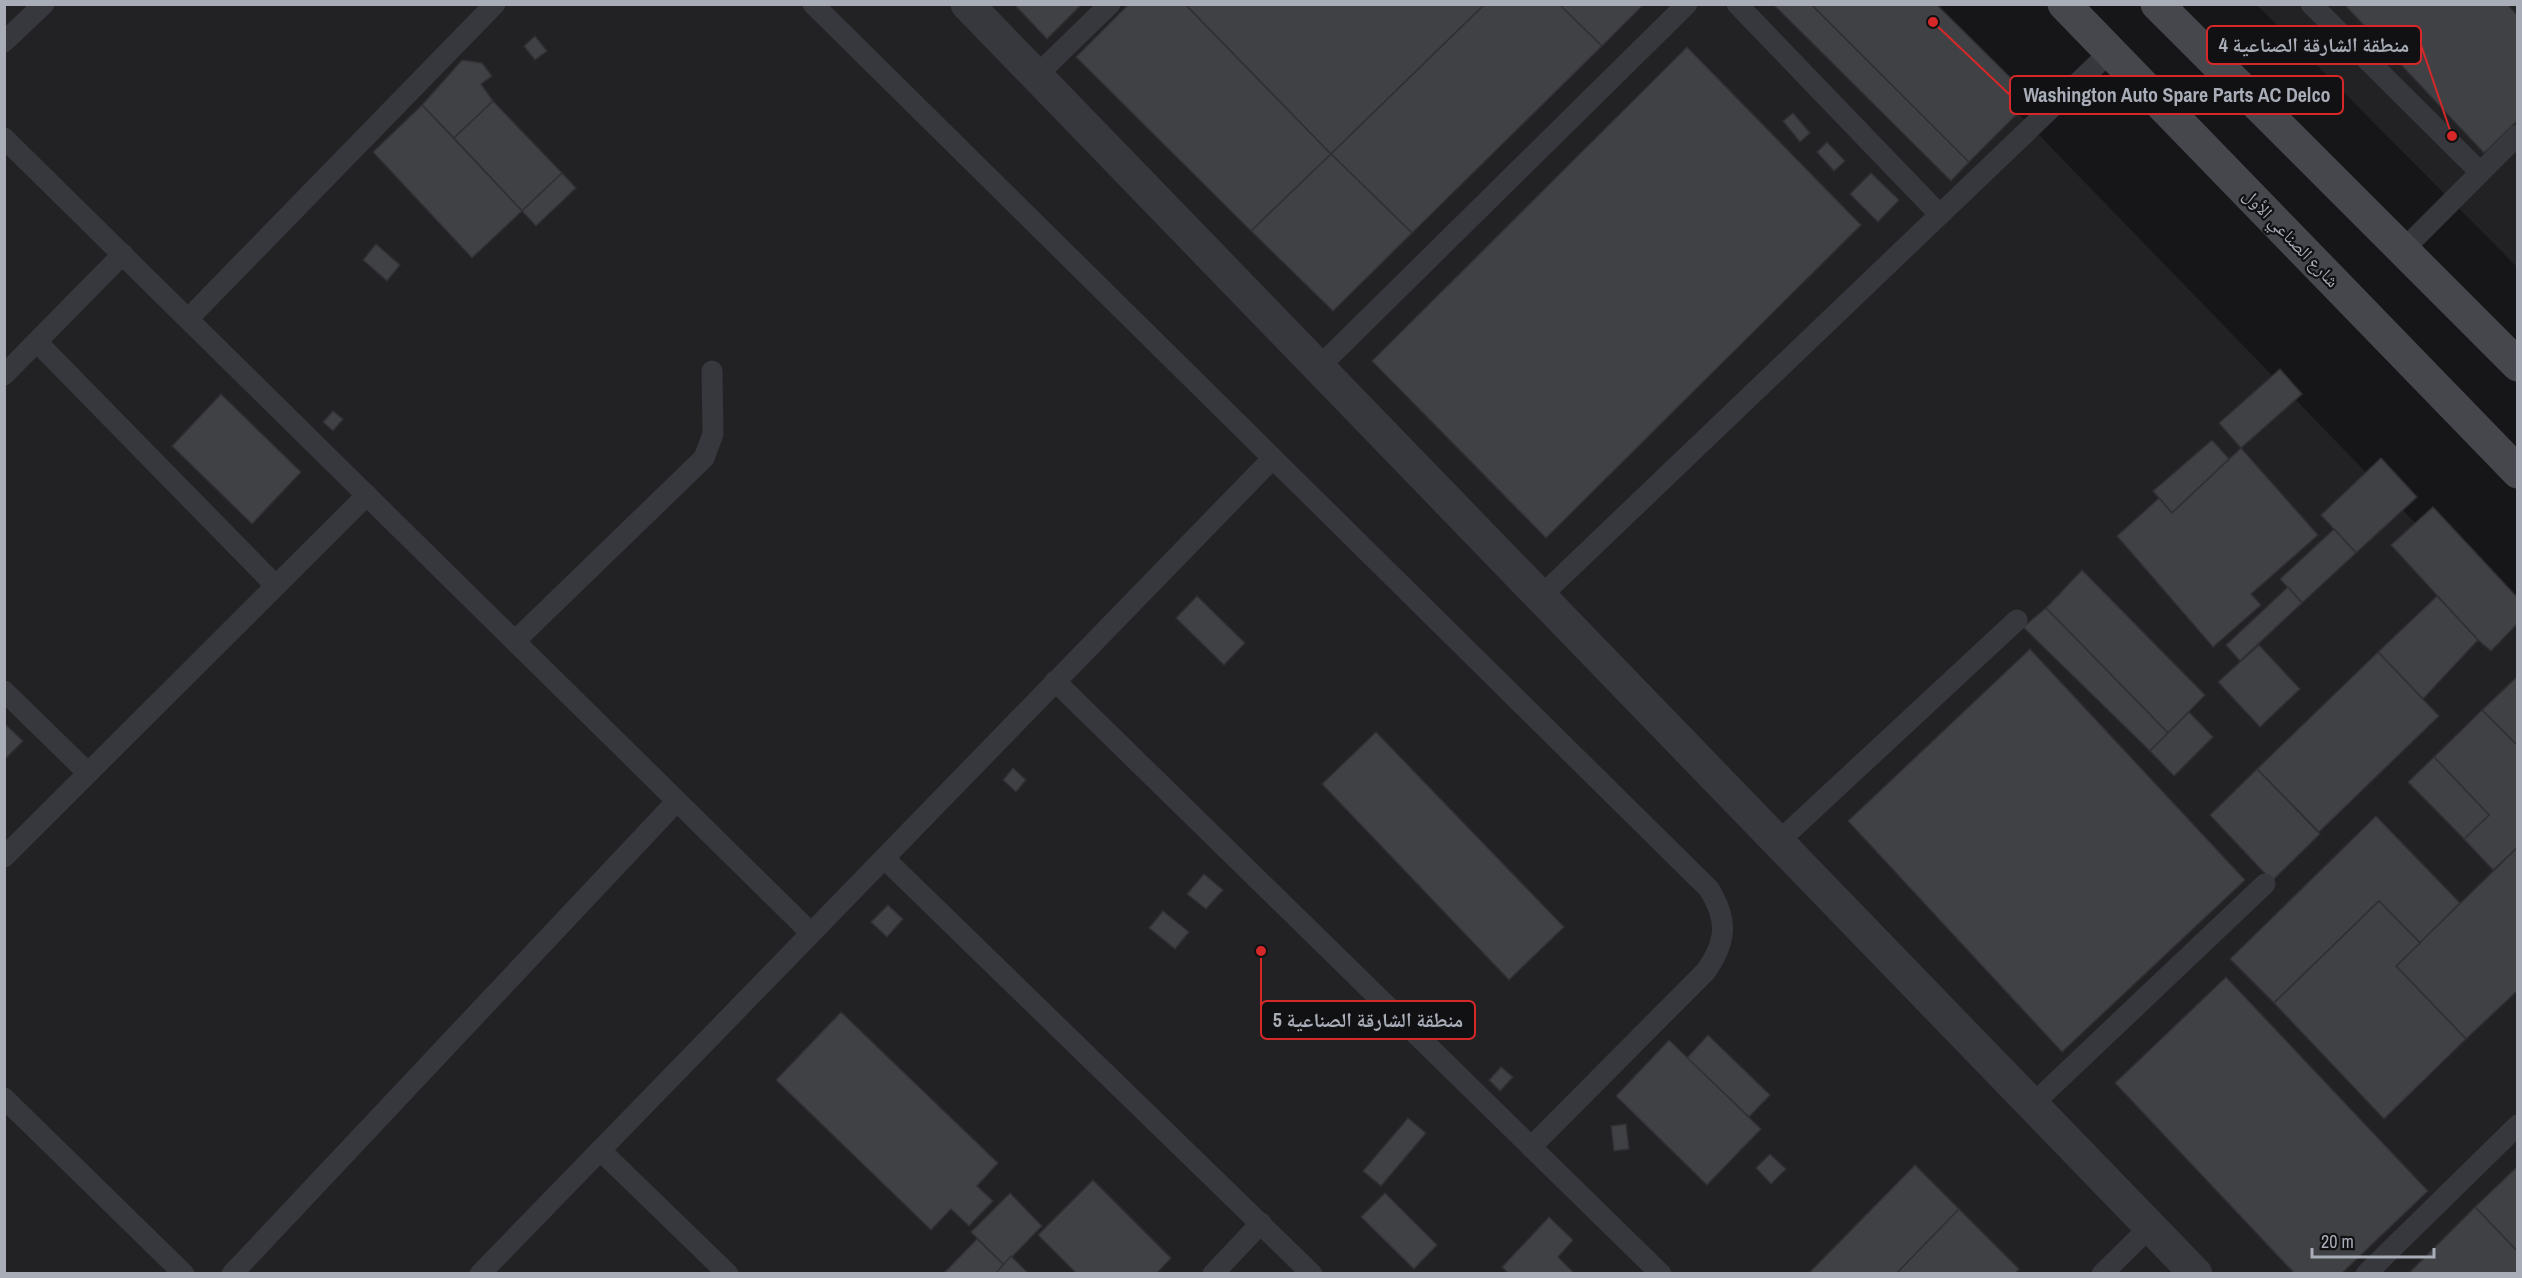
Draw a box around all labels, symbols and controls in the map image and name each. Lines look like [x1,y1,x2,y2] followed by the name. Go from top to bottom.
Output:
[2207,26,2421,64] callout: منطقة الشارقة الصناعية 4
[2219,31,2409,58] text: منطقة الشارقة الصناعية 4
[2010,76,2343,114] callout: Washington Auto Spare Parts AC Delco
[2023,81,2331,108] text: Washington Auto Spare Parts AC Delco
[2236,183,2345,294] street label: شارع الصناعي الأول
[1261,1001,1475,1039] callout: منطقة الشارقة الصناعية 5
[1273,1006,1463,1033] text: منطقة الشارقة الصناعية 5
[2312,1221,2434,1259] scale bar
[2321,1229,2354,1254] text: 20 m

